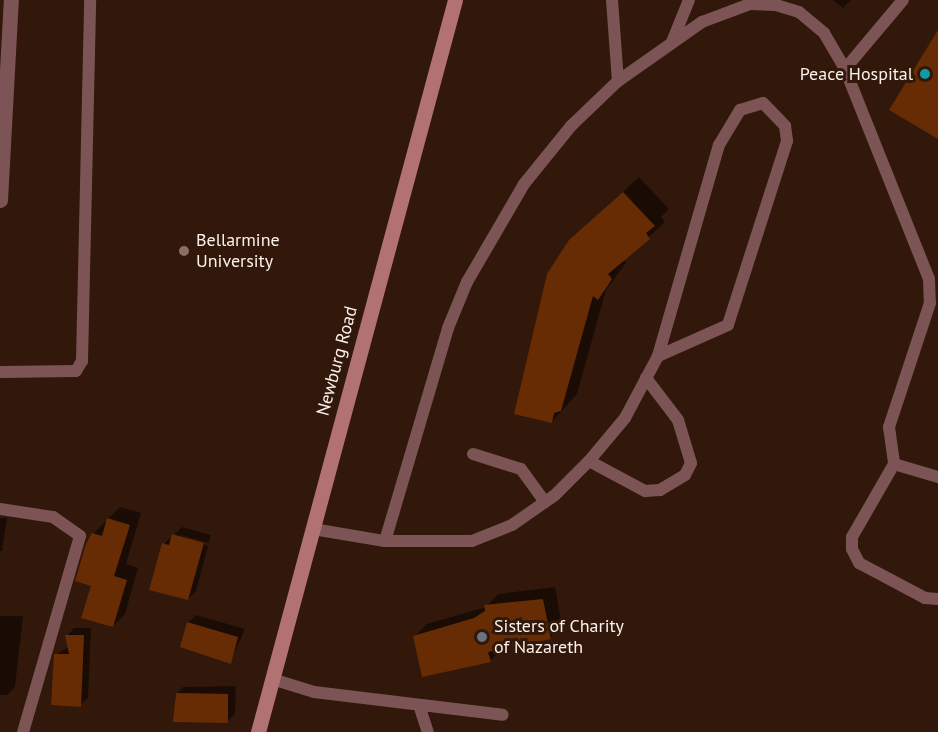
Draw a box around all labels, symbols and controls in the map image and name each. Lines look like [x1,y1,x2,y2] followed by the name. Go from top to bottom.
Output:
[800,63,913,85] place label: Peace Hospital
[918,67,932,81] marker: Peace Hospital
[196,230,280,272] place label: Bellarmine University
[177,244,191,258] marker: Bellarmine University
[312,304,362,418] street label: Newburg Road
[494,616,624,658] place label: Sisters of Charity of Nazareth
[475,630,489,644] marker: Sisters of Charity of Nazareth

